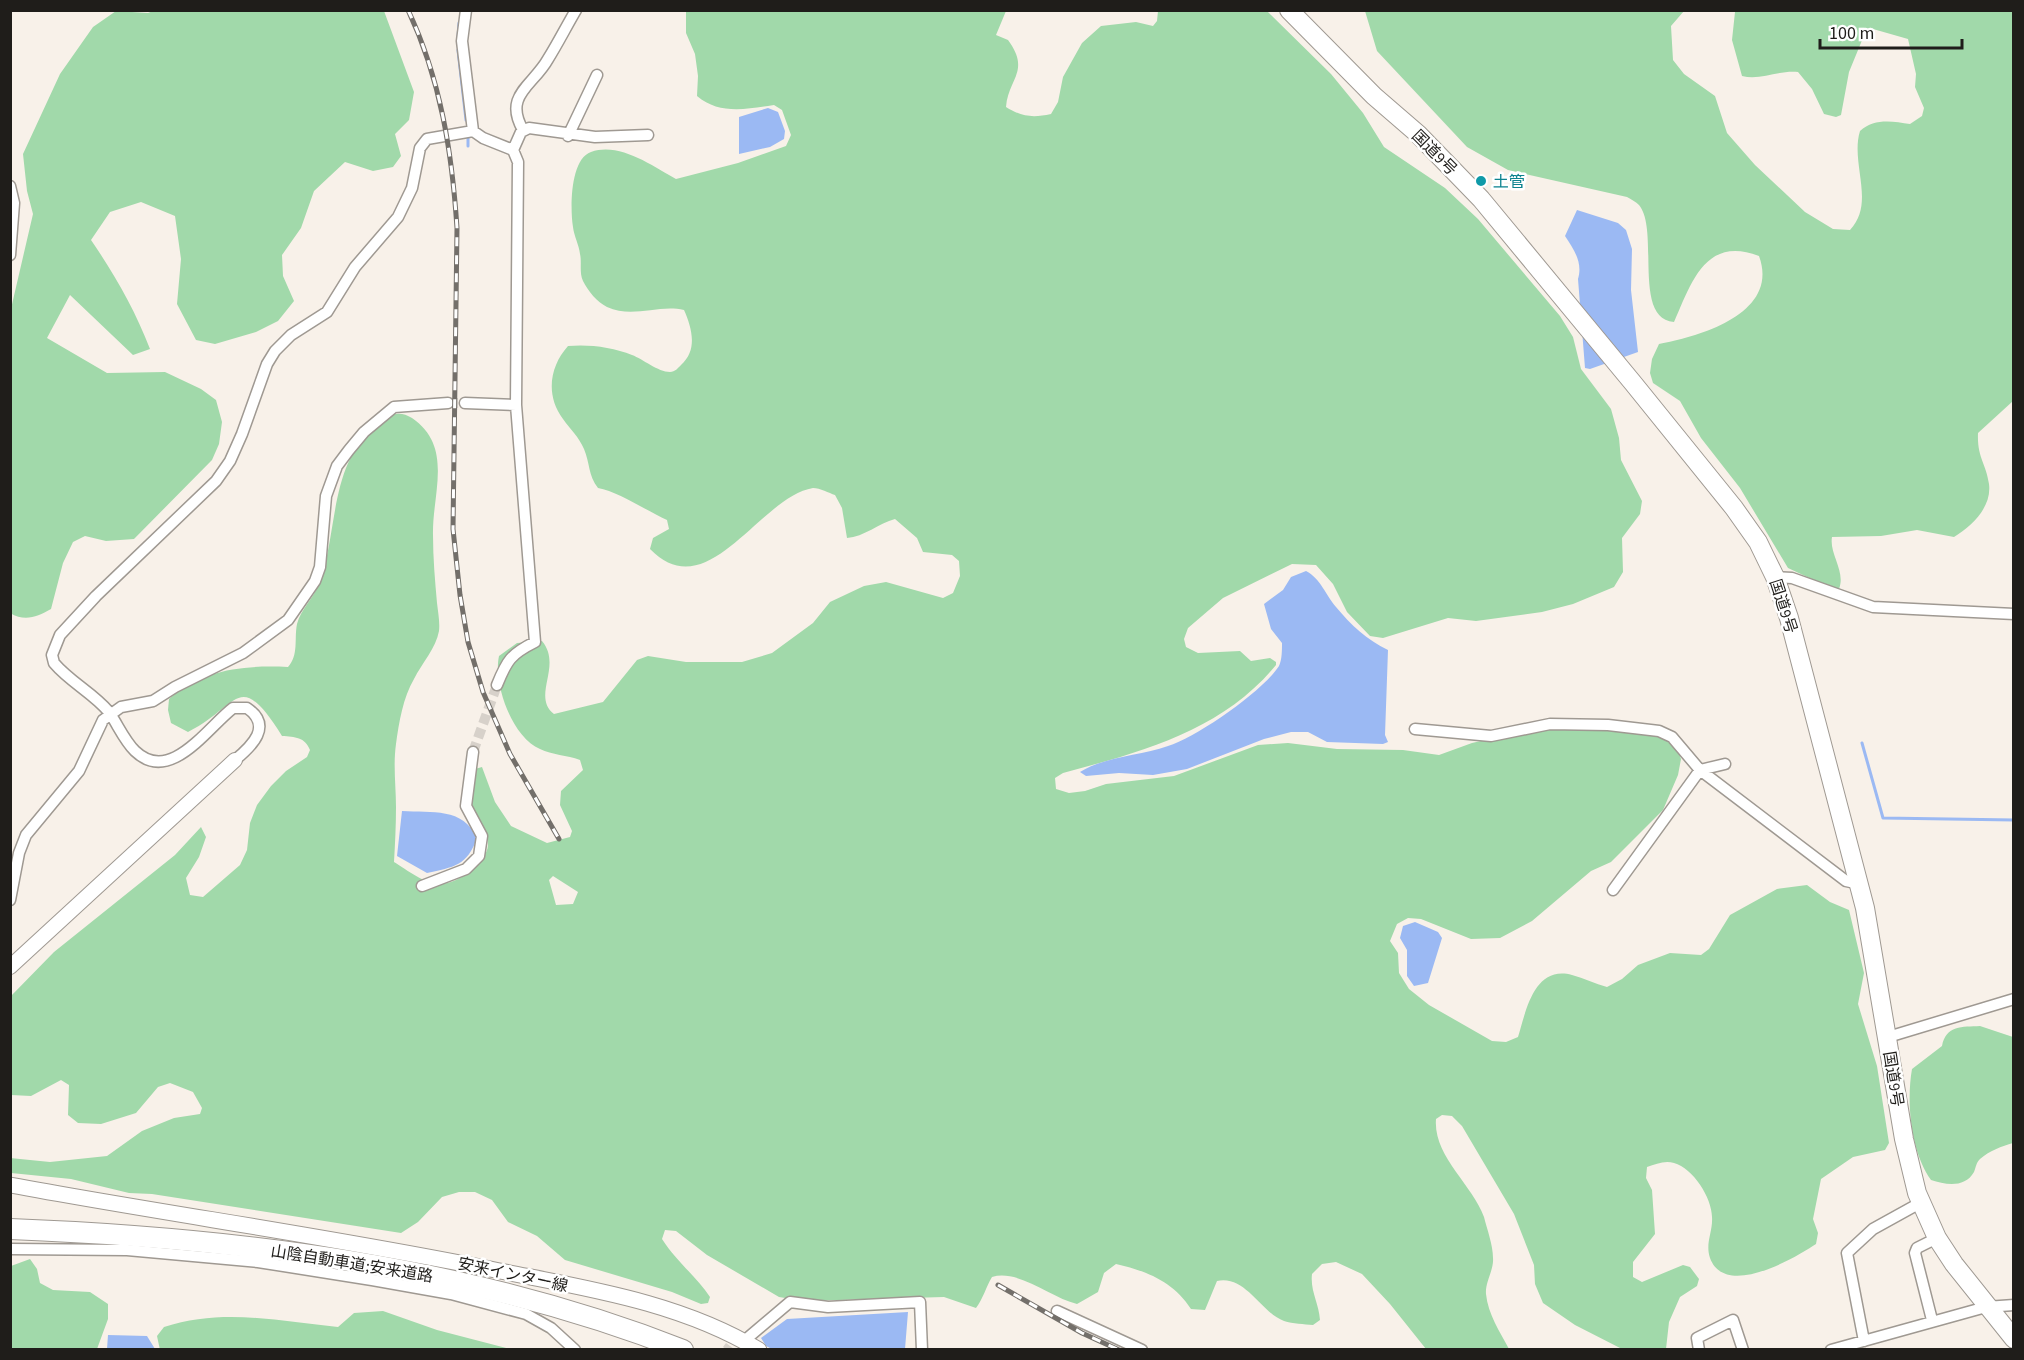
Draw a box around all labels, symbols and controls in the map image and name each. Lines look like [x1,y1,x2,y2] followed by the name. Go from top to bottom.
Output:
[1820,12,1962,50] scale bar
[1829,21,1874,46] text: 100 m
[1407,125,1462,180] street label: 国道9号
[1493,171,1525,193] place label: 土管
[1474,174,1488,188] marker: 土管
[1764,576,1802,636] street label: 国道9号
[1878,1050,1908,1109] street label: 国道9号
[269,1240,435,1288] street label: 山陰自動車道;安来道路
[456,1253,570,1297] street label: 安来インター線

